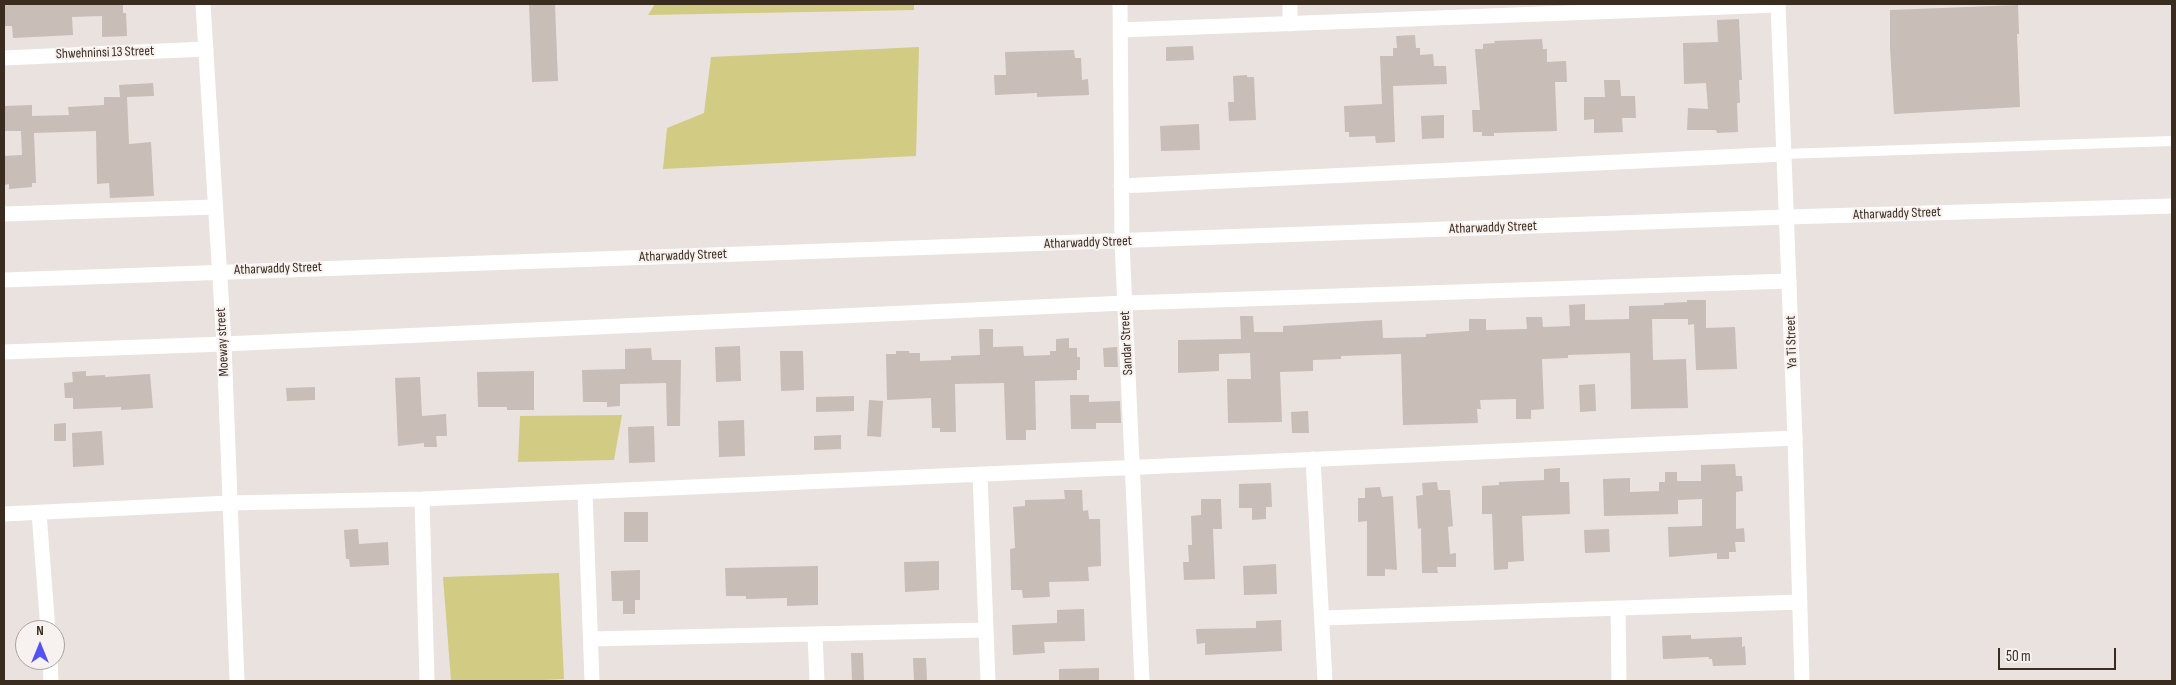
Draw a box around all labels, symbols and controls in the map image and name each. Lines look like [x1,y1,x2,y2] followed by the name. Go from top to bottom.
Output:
[56,43,154,63] street label: Shwehninsi 13 Street
[1853,204,1941,224] street label: Atharwaddy Street
[1449,218,1537,238] street label: Atharwaddy Street
[1044,233,1132,253] street label: Atharwaddy Street
[639,246,727,266] street label: Atharwaddy Street
[234,259,322,279] street label: Atharwaddy Street
[213,307,233,377] street label: Moeway street
[1117,310,1137,376] street label: Sandar Street
[1783,315,1801,369] street label: Ya Ti Street
[15,620,65,670] north arrow
[36,622,44,639] text: N
[2001,638,2118,670] scale bar
[2006,647,2031,666] text: 50 m

